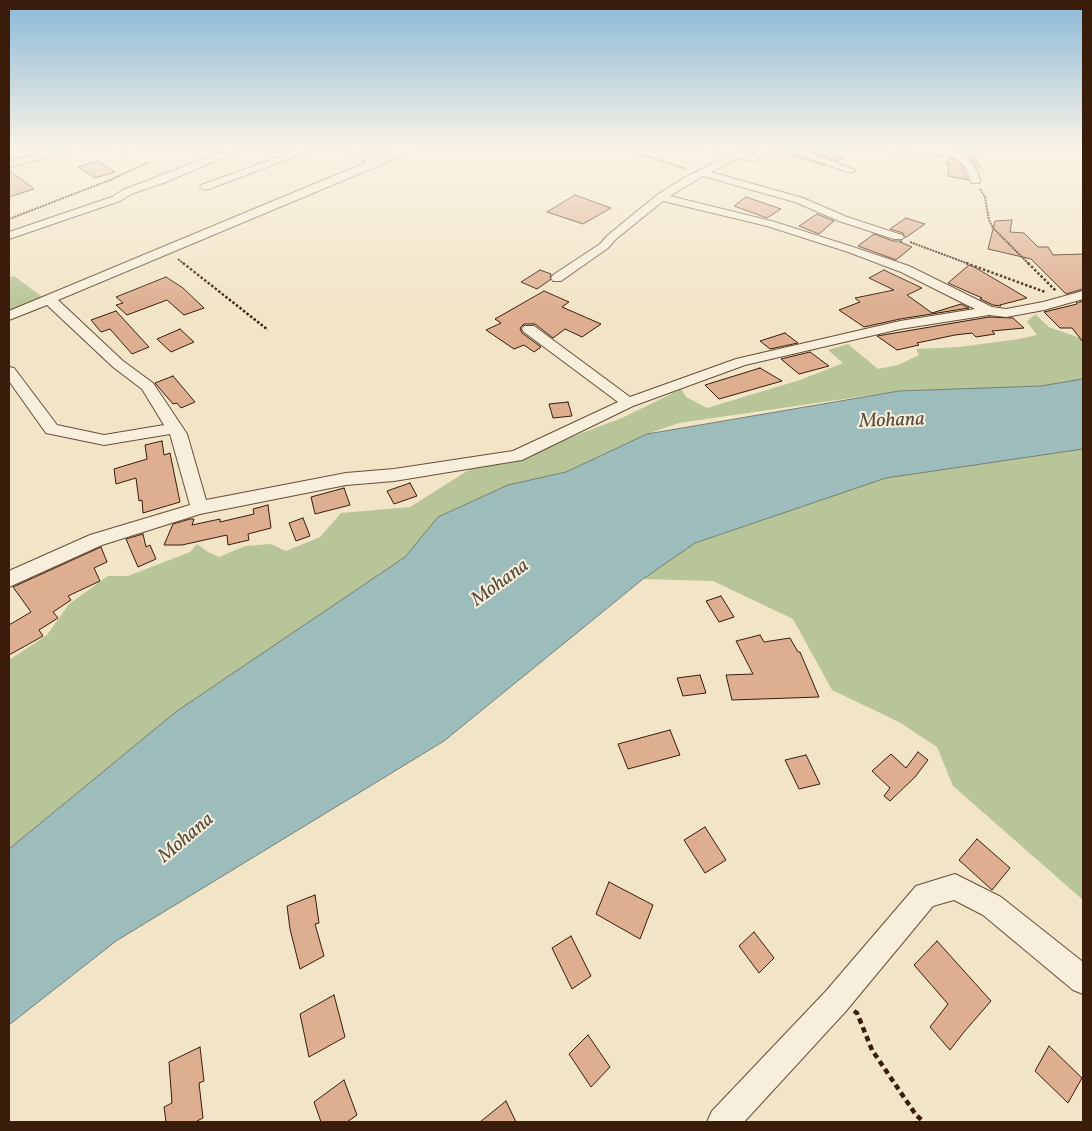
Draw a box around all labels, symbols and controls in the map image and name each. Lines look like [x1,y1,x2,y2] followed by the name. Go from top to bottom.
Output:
[859,409,925,435] water label: Mohana
[467,555,535,613] water label: Mohana
[154,809,220,869] water label: Mohana

